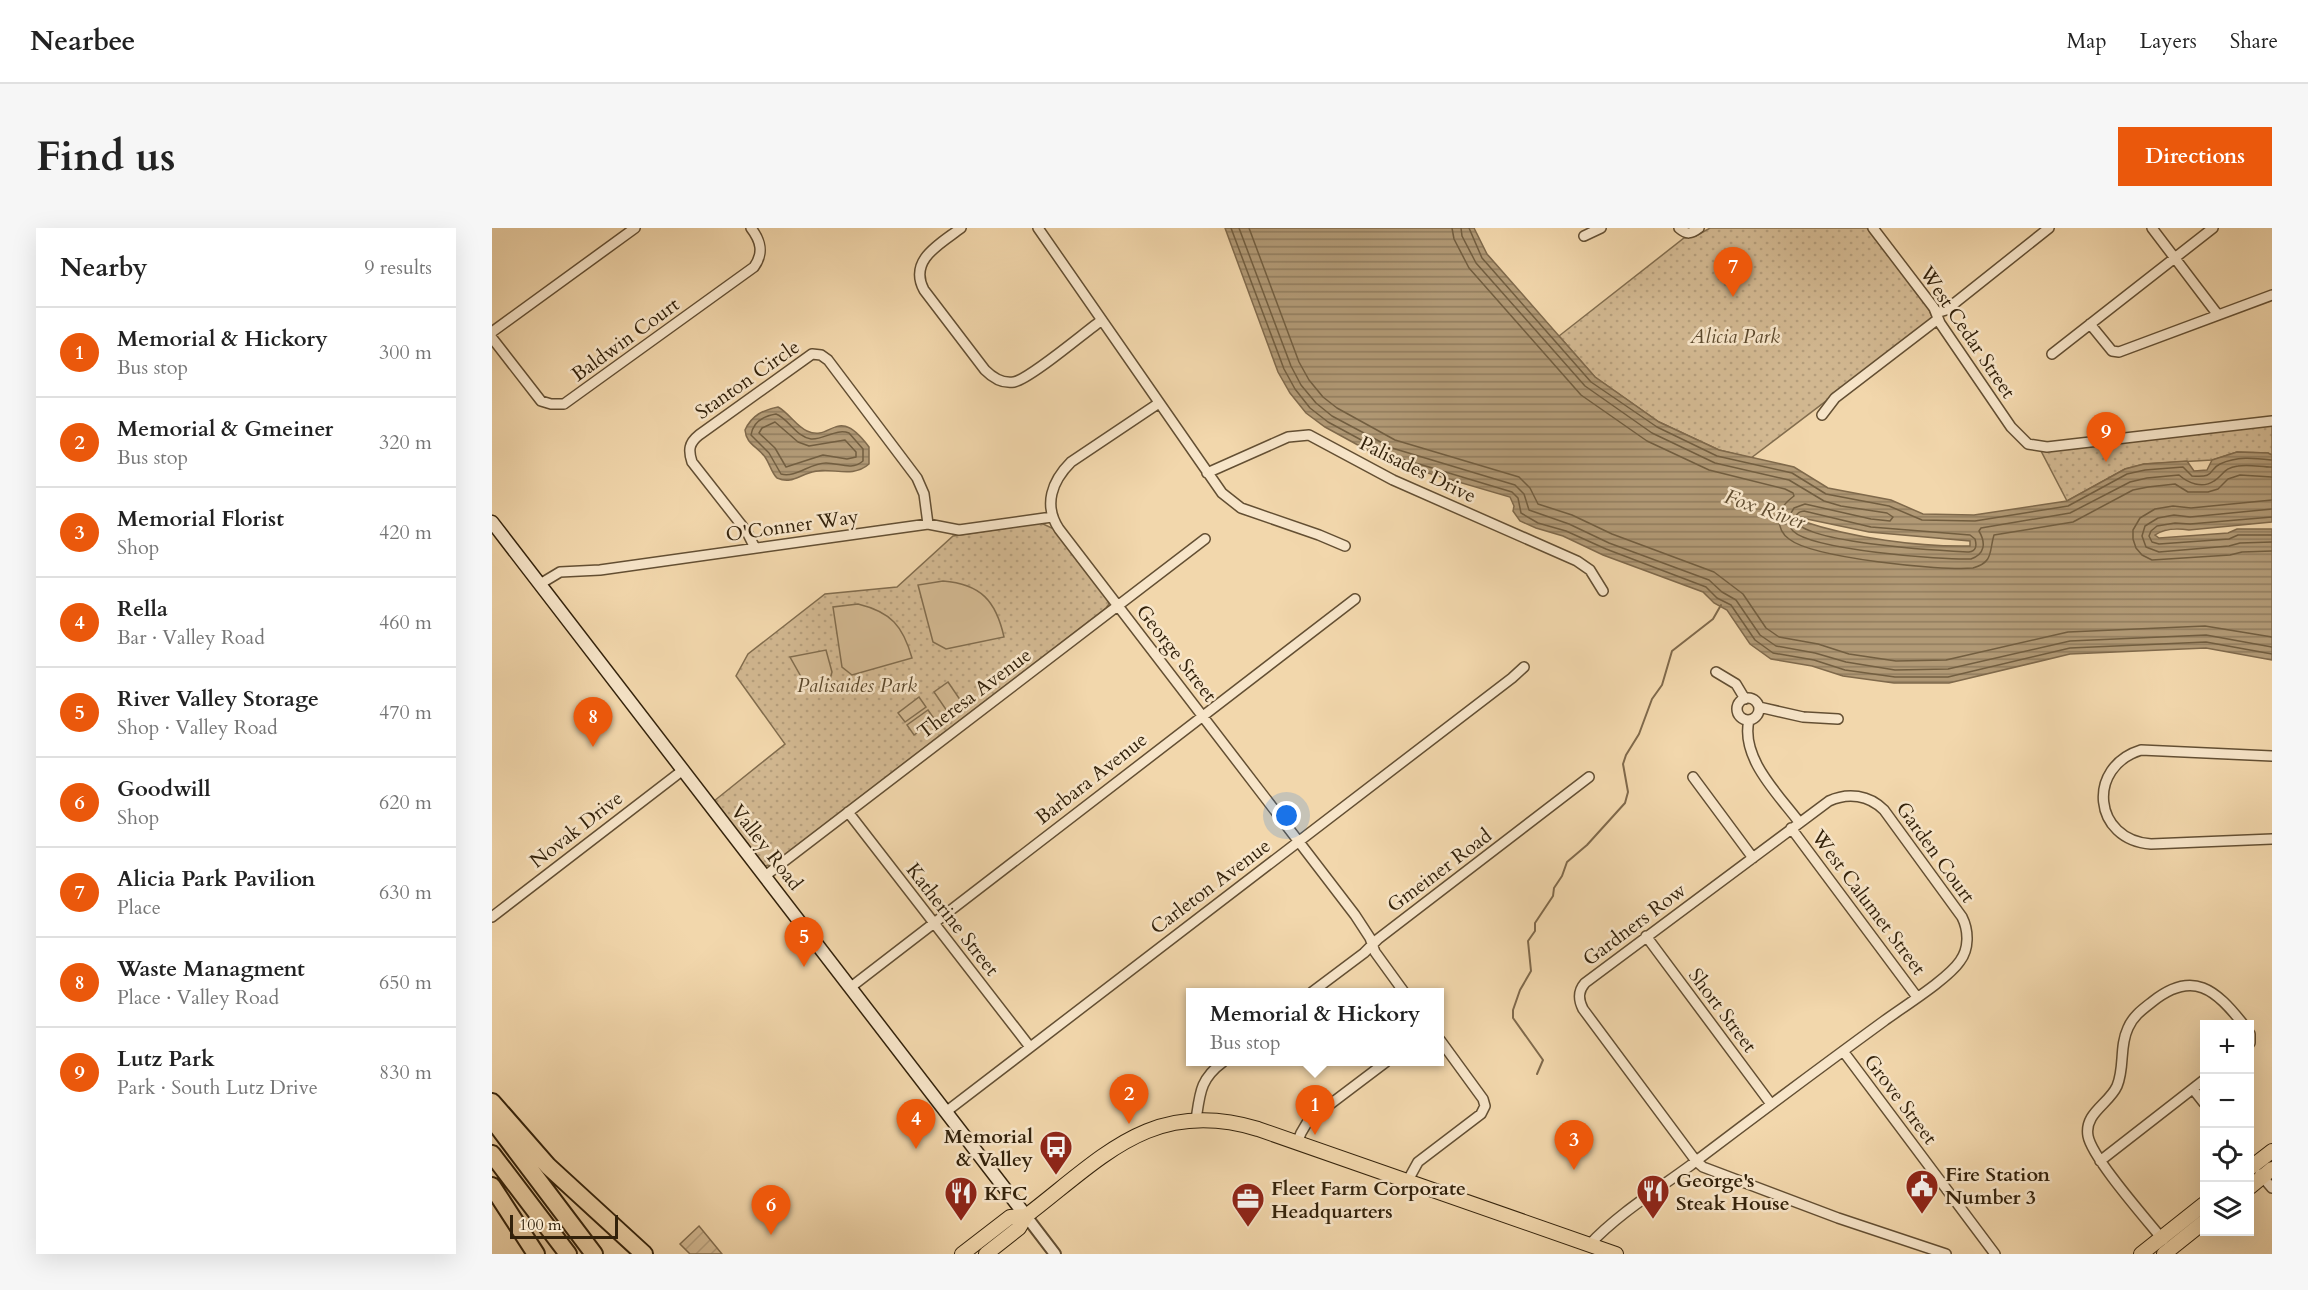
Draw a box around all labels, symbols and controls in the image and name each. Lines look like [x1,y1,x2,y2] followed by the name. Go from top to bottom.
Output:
[30,22,135,60] text: Nearbee
[2067,27,2107,56] text: Map
[2140,27,2197,56] text: Layers
[2230,27,2278,56] text: Share
[2118,127,2272,186] button: Directions
[36,128,176,185] text: Find us
[1714,248,1752,297] pin: 7
[60,250,148,285] text: Nearby
[364,254,432,281] text: 9 results
[1913,260,2022,404] street label: West Cedar Street
[566,291,685,388] street label: Baldwin Court
[1689,323,1780,350] park label: Alicia Park
[117,324,328,354] text: Memorial & Hickory
[690,333,805,425] street label: Stanton Circle
[74,339,85,366] text: 1
[379,339,432,366] text: 300 m
[117,354,188,381] text: Bus stop
[2086,412,2126,462] pin: 9
[117,414,333,444] text: Memorial & Gmeiner
[74,429,85,456] text: 2
[379,429,432,456] text: 320 m
[1355,430,1481,509] street label: Palisades Drive
[117,444,188,471] text: Bus stop
[1721,482,1810,537] water label: Fox River
[724,503,861,548] street label: O'Conner Way
[117,504,284,534] text: Memorial Florist
[74,519,85,546] text: 3
[379,519,432,546] text: 420 m
[117,534,159,561] text: Shop
[117,594,168,624] text: Rella
[1130,599,1224,708] street label: George Street
[74,609,85,636] text: 4
[379,609,432,636] text: 460 m
[117,624,265,651] text: Bar · Valley Road
[912,641,1037,745] street label: Theresa Avenue
[797,672,917,699] park label: Palisaides Park
[117,684,319,714] text: River Valley Storage
[574,698,612,747] pin: 8
[74,699,85,726] text: 5
[379,699,432,726] text: 470 m
[117,714,278,741] text: Shop · Valley Road
[1030,726,1153,831] street label: Barbara Avenue
[117,774,211,804] text: Goodwill
[524,785,628,874] street label: Novak Drive
[74,789,85,816] text: 6
[379,789,432,816] text: 620 m
[1890,796,1982,909] street label: Garden Court
[724,799,809,896] street label: Valley Road
[1272,801,1301,830] your location
[117,804,159,831] text: Shop
[1381,822,1497,919] street label: Gmeiner Road
[1804,823,1933,981] street label: West Calumet Street
[1145,832,1276,941] street label: Carleton Avenue
[900,857,1006,982] street label: Katherine Street
[117,864,315,894] text: Alicia Park Pavilion
[1577,877,1692,972] street label: Gardners Row
[74,879,85,906] text: 7
[379,879,432,906] text: 630 m
[117,894,161,921] text: Place
[784,918,824,967] pin: 5
[117,954,305,984] text: Waste Managment
[1682,963,1764,1058] street label: Short Street
[74,969,85,996] text: 8
[379,969,432,996] text: 650 m
[117,984,279,1011] text: Place · Valley Road
[1186,988,1444,1066] popup
[1210,999,1420,1029] text: Memorial & Hickory
[2200,1020,2254,1236] map controls
[2200,1020,2254,1074] button: +
[1210,1029,1281,1056] text: Bus stop
[117,1044,215,1074] text: Lutz Park
[1858,1049,1944,1151] street label: Grove Street
[74,1059,85,1086] text: 9
[379,1059,432,1086] text: 830 m
[117,1074,318,1101] text: Park · South Lutz Drive
[1110,1074,1148,1124] pin: 2
[2200,1074,2254,1128] button: −
[1296,1086,1334,1135] pin: 1
[896,1100,936,1149] pin: 4
[1554,1120,1594,1170] pin: 3
[944,1123,1034,1173] place label: Memorial & Valley
[2200,1128,2254,1182] button: locate
[1038,1129,1074,1176] bus stop icon: Memorial & Valley
[1945,1161,2050,1211] place label: Fire Station Number 3
[1676,1167,1790,1217] place label: George's Steak House
[1904,1168,1940,1215] public building icon: Fire Station Number 3
[1635,1173,1671,1220] restaurant icon: George's Steak House
[943,1175,979,1222] restaurant icon: KFC
[1271,1175,1466,1225] place label: Fleet Farm Corporate Headquarters
[984,1180,1028,1207] place label: KFC
[1230,1181,1266,1228] office icon: Fleet Farm Corporate Headquarters
[2200,1182,2254,1236] button: layers
[752,1186,790,1235] pin: 6
[510,1212,618,1240] scale bar
[519,1214,561,1236] text: 100 m

